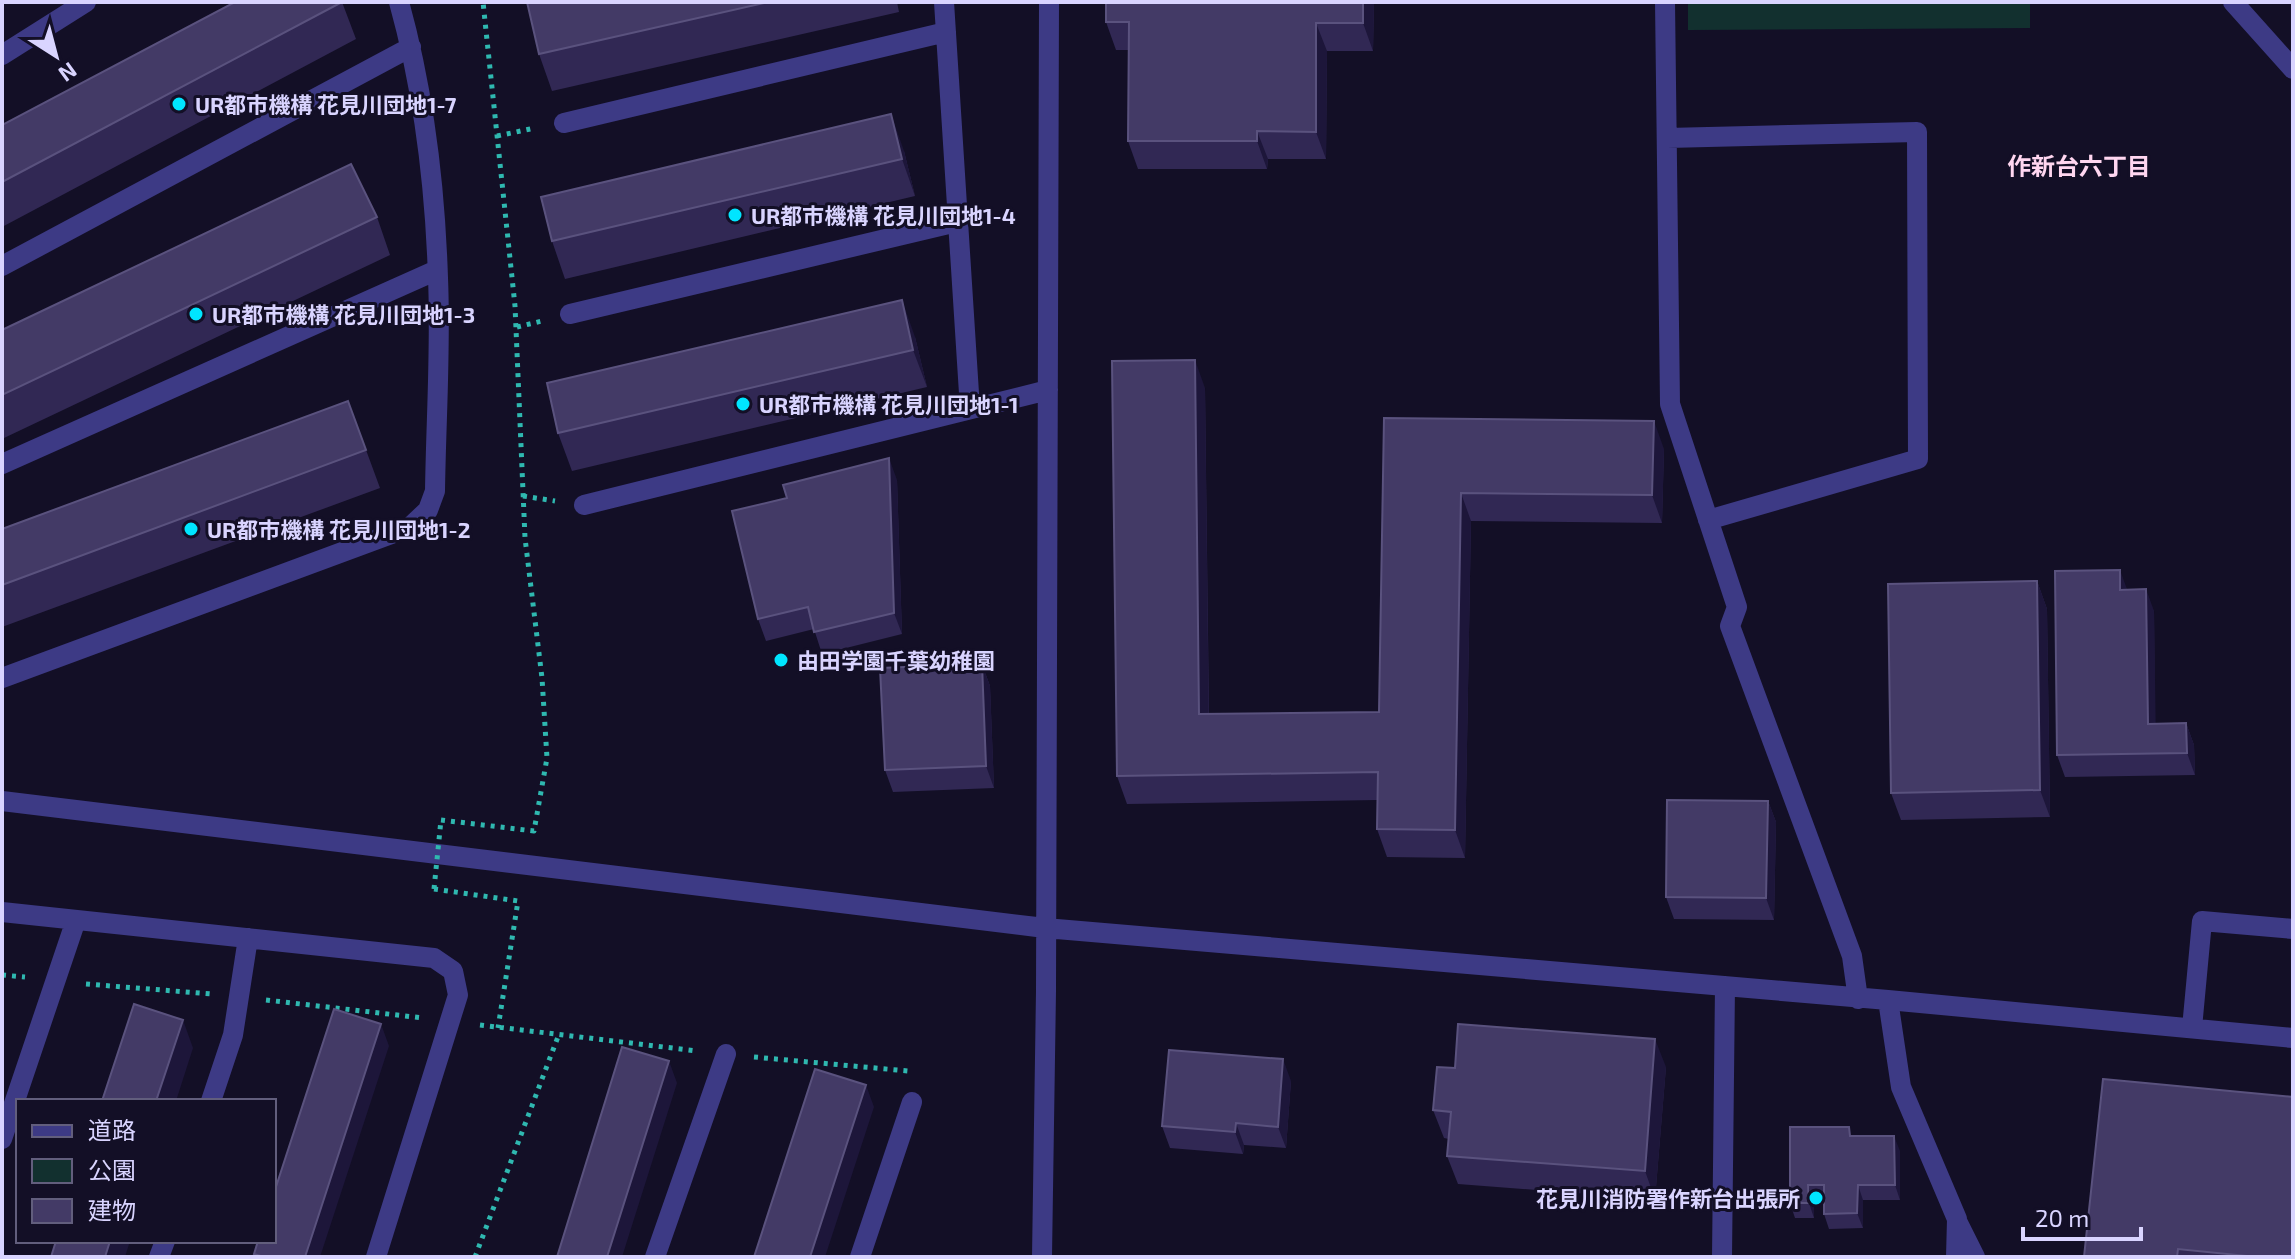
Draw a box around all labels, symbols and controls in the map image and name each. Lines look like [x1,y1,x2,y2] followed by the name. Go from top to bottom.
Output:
[16,16,96,96] north arrow
[54,58,82,88] text: N
[195,91,457,117] place label: UR都市機構 花見川団地1-7
[170,95,188,113] marker: UR都市機構 花見川団地1-7
[2007,151,2151,180] district label: 作新台六丁目
[751,202,1016,228] place label: UR都市機構 花見川団地1-4
[726,206,744,224] marker: UR都市機構 花見川団地1-4
[212,301,475,327] place label: UR都市機構 花見川団地1-3
[187,305,205,323] marker: UR都市機構 花見川団地1-3
[759,391,1019,417] place label: UR都市機構 花見川団地1-1
[734,395,752,413] marker: UR都市機構 花見川団地1-1
[207,516,470,542] place label: UR都市機構 花見川団地1-2
[182,520,200,538] marker: UR都市機構 花見川団地1-2
[797,647,995,673] place label: 由田学園千葉幼稚園
[772,651,790,669] marker: 由田学園千葉幼稚園
[16,1099,276,1243] legend
[88,1115,136,1144] text: 道路
[88,1155,136,1184] text: 公園
[1536,1185,1800,1211] place label: 花見川消防署作新台出張所
[1807,1189,1825,1207] marker: 花見川消防署作新台出張所
[2023,1191,2141,1241] scale bar
[88,1195,136,1224] text: 建物
[2035,1203,2089,1232] text: 20 m

